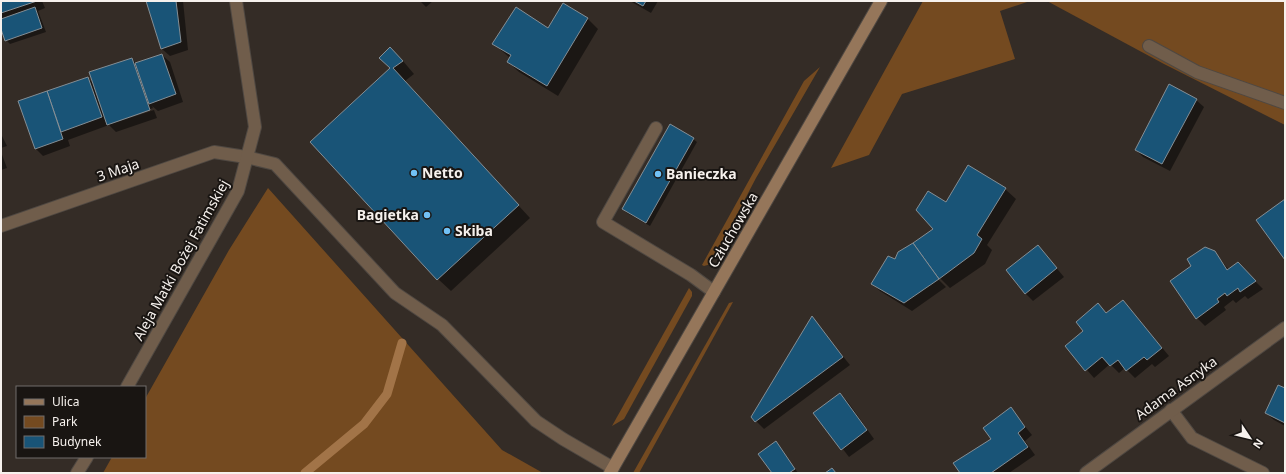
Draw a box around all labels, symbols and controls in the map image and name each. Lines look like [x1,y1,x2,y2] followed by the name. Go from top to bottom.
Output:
[94,153,142,186] street label: 3 Maja
[422,163,463,182] place label: Netto
[666,164,737,183] place label: Banieczka
[409,168,419,178] marker: Netto
[653,169,663,179] marker: Banieczka
[128,176,233,344] street label: Aleja Matki Bożej Fatimskiej
[703,188,762,271] street label: Człuchowska
[357,205,419,224] place label: Bagietka
[422,210,432,220] marker: Bagietka
[455,221,493,240] place label: Skiba
[442,226,452,236] marker: Skiba
[1131,351,1220,424] street label: Adama Asnyka
[16,386,146,458] legend
[52,393,79,410] text: Ulica
[52,413,78,430] text: Park
[1230,418,1270,458] north arrow
[52,433,102,450] text: Budynek
[1250,436,1267,452] text: N

